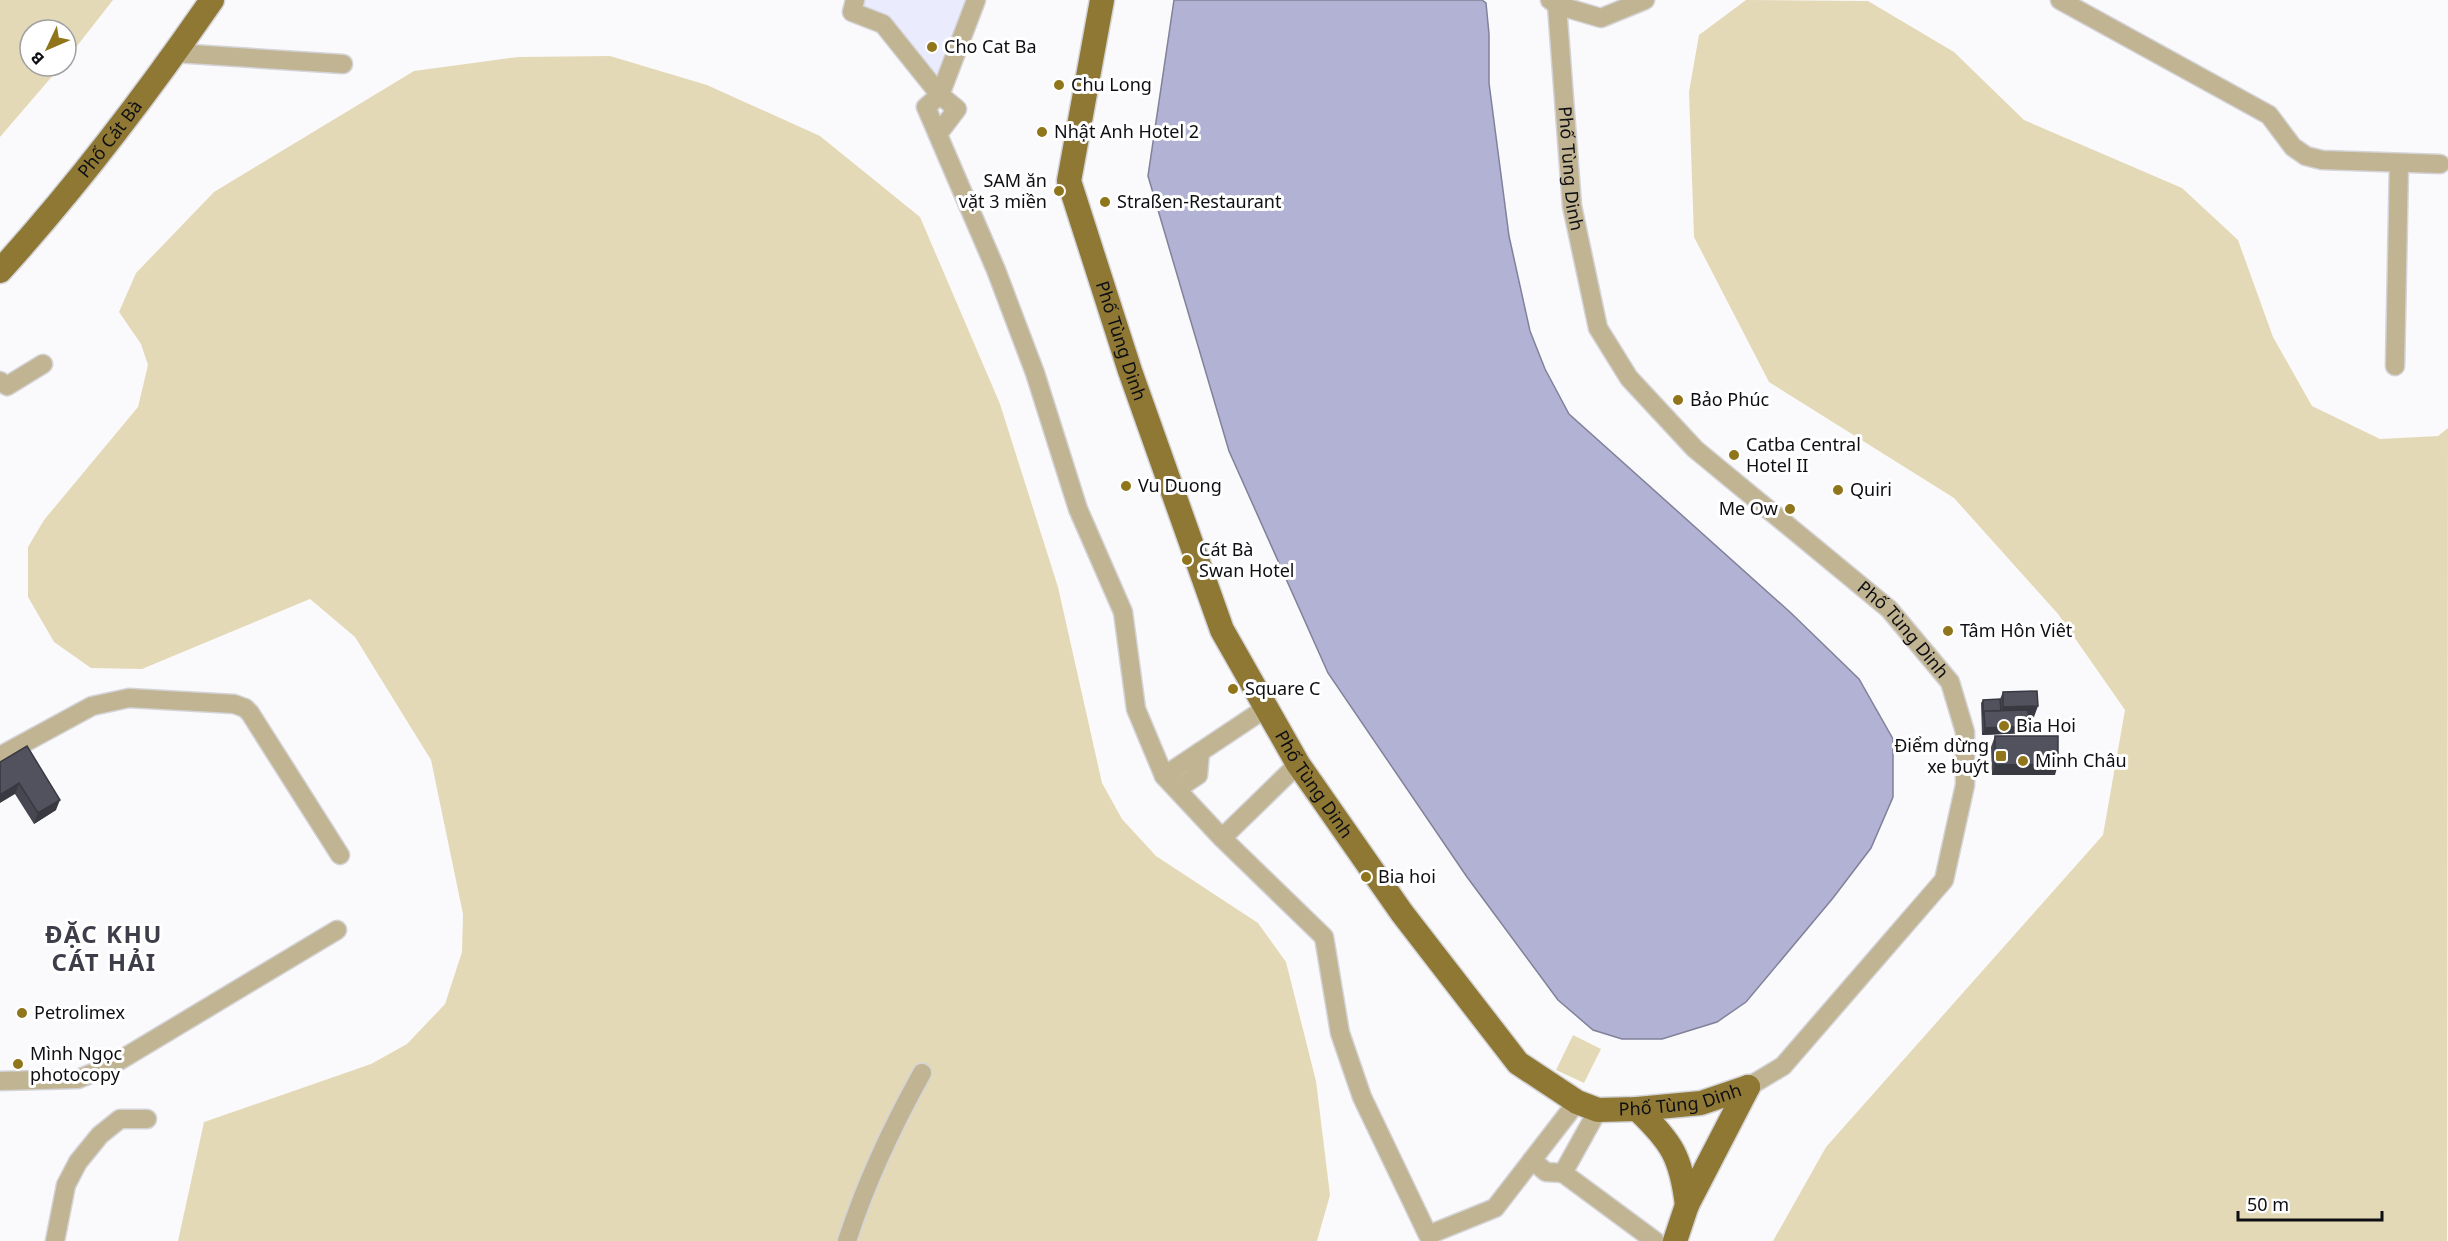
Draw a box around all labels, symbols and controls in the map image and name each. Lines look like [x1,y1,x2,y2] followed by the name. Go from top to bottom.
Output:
[18,18,78,78] north arrow
[944,34,1037,58] place label: Cho Cat Ba
[925,40,939,54] marker: Cho Cat Ba
[26,47,49,70] text: B
[1071,72,1152,96] place label: Chu Long
[1052,78,1066,92] marker: Chu Long
[72,95,147,182] street label: Phố Cát Bà
[1554,105,1590,233] street label: Phố Tùng Dinh
[1054,119,1199,143] place label: Nhật Anh Hotel 2
[1035,125,1049,139] marker: Nhật Anh Hotel 2
[959,168,1047,213] place label: SAM ăn vặt 3 miền
[1052,184,1066,198] marker: SAM ăn vặt 3 miền
[1117,189,1282,213] place label: Straßen-Restaurant
[1098,195,1112,209] marker: Straßen-Restaurant
[1091,278,1153,404] street label: Phố Tùng Dinh
[1690,387,1770,411] place label: Bảo Phúc
[1671,393,1685,407] marker: Bảo Phúc
[1746,432,1861,477] place label: Catba Central Hotel II
[1727,448,1741,462] marker: Catba Central Hotel II
[1138,473,1222,497] place label: Vu Duong
[1850,477,1892,501] place label: Quiri
[1119,479,1133,493] marker: Vu Duong
[1831,483,1845,497] marker: Quiri
[1719,496,1778,520] place label: Me Ow
[1783,502,1797,516] marker: Me Ow
[1199,537,1294,582] place label: Cát Bà Swan Hotel
[1180,553,1194,567] marker: Cát Bà Swan Hotel
[1853,575,1955,683] street label: Phố Tùng Dinh
[1960,618,2073,642] place label: Tâm Hôn Viêt
[1941,624,1955,638] marker: Tâm Hôn Viêt
[1245,676,1320,700] place label: Square C
[1226,682,1240,696] marker: Square C
[2016,713,2076,737] place label: Bia Hoi
[1997,719,2011,733] marker: Bia Hoi
[1270,726,1359,842] street label: Phố Tùng Dinh
[1894,733,1989,778] place label: Điểm dừng xe buýt
[2035,748,2127,772] place label: Minh Châu
[1994,749,2008,763] marker: Điểm dừng xe buýt
[2016,754,2030,768] marker: Minh Châu
[1378,864,1436,888] place label: Bia hoi
[1359,870,1373,884] marker: Bia hoi
[45,917,163,978] district label: ĐẶC KHU CÁT HẢI
[34,1000,125,1024] place label: Petrolimex
[15,1006,29,1020] marker: Petrolimex
[30,1041,123,1086] place label: Mình Ngọc photocopy
[11,1057,25,1071] marker: Mình Ngọc photocopy
[1618,1077,1744,1120] street label: Phố Tùng Dinh
[2238,1184,2382,1222] scale bar
[2247,1192,2289,1216] text: 50 m

